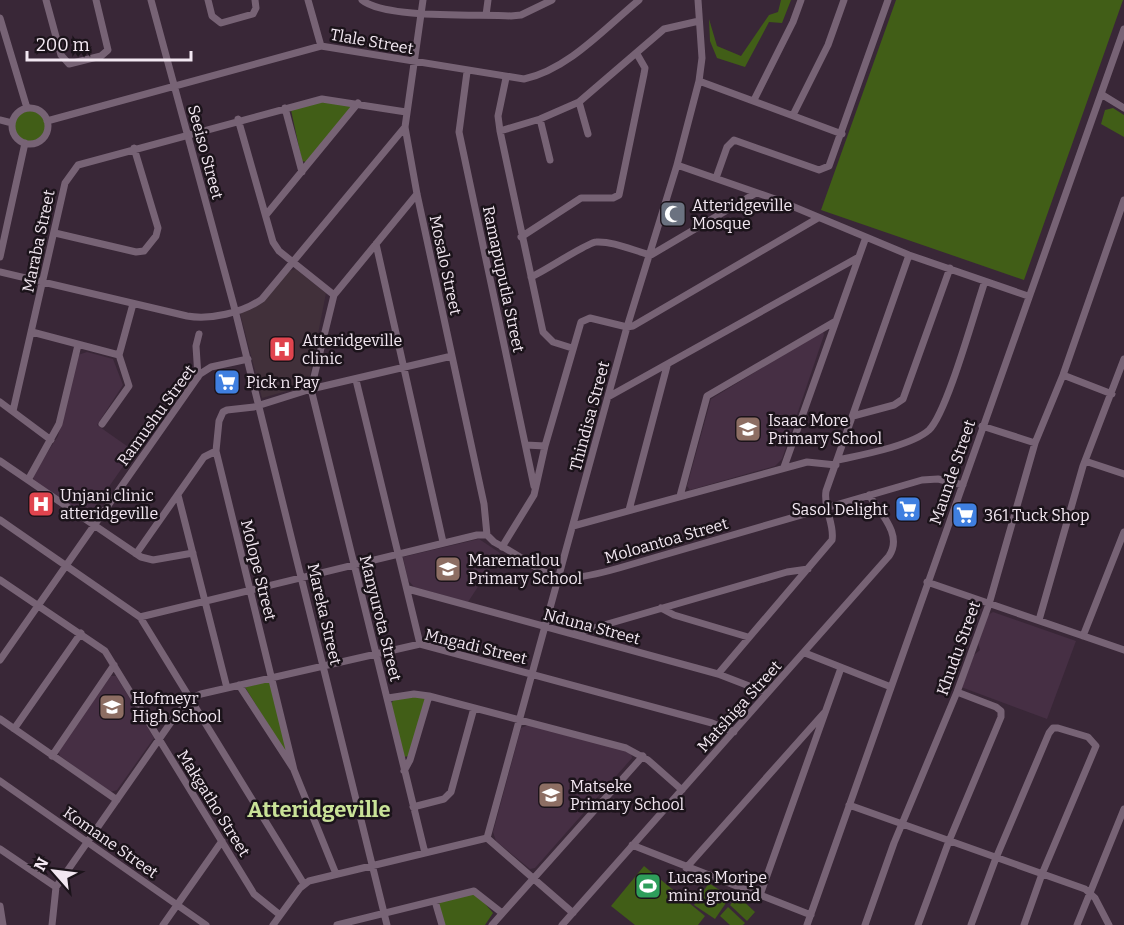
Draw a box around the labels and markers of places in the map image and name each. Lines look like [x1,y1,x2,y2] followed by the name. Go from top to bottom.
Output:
[692,196,792,233] place label: Atteridgeville Mosque
[658,199,688,229] mosque icon: Atteridgeville Mosque
[302,331,402,368] place label: Atteridgeville clinic
[267,334,297,364] hospital icon: Atteridgeville clinic
[212,367,242,397] supermarket icon: Pick n Pay
[246,373,320,392] place label: Pick n Pay
[768,411,883,448] place label: Isaac More Primary School
[733,414,763,444] school or university icon: Isaac More Primary School
[60,486,158,523] place label: Unjani clinic atteridgeville
[26,489,56,519] hospital icon: Unjani clinic atteridgeville
[893,494,923,524] supermarket icon: Sasol Delight
[791,500,888,519] place label: Sasol Delight
[950,500,980,530] supermarket icon: 361 Tuck Shop
[984,506,1089,525] place label: 361 Tuck Shop
[468,551,583,588] place label: Marematlou Primary School
[433,554,463,584] school or university icon: Marematlou Primary School
[132,689,222,726] place label: Hofmeyr High School
[97,692,127,722] school or university icon: Hofmeyr High School
[570,777,685,814] place label: Matseke Primary School
[536,780,566,810] school or university icon: Matseke Primary School
[668,868,767,905] place label: Lucas Moripe mini ground
[633,871,663,901] sports icon: Lucas Moripe mini ground

